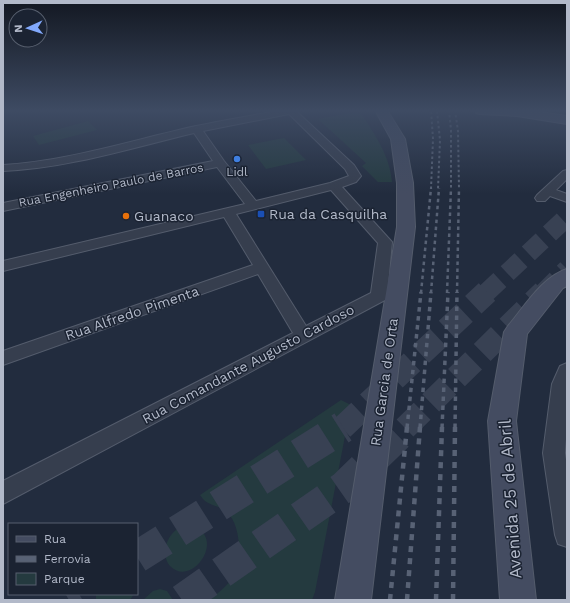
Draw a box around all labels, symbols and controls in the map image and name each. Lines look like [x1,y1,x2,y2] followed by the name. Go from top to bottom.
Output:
[8,8,48,48] north arrow
[12,24,25,33] text: N
[232,154,242,164] marker: Lidl
[17,160,205,210] street label: Rua Engenheiro Paulo de Barros
[226,165,248,179] place label: Lidl
[269,206,387,222] place label: Rua da Casquilha
[134,208,194,224] place label: Guanaco
[256,209,266,219] marker: Rua da Casquilha
[121,211,131,221] marker: Guanaco
[63,283,201,343] street label: Rua Alfredo Pimenta
[139,301,357,427] street label: Rua Comandante Augusto Cardoso
[367,317,401,447] street label: Rua Garcia de Orta
[494,418,526,579] street label: Avenida 25 de Abril
[8,523,138,595] legend
[44,532,66,546] text: Rua
[44,552,91,566] text: Ferrovia
[44,572,85,586] text: Parque

